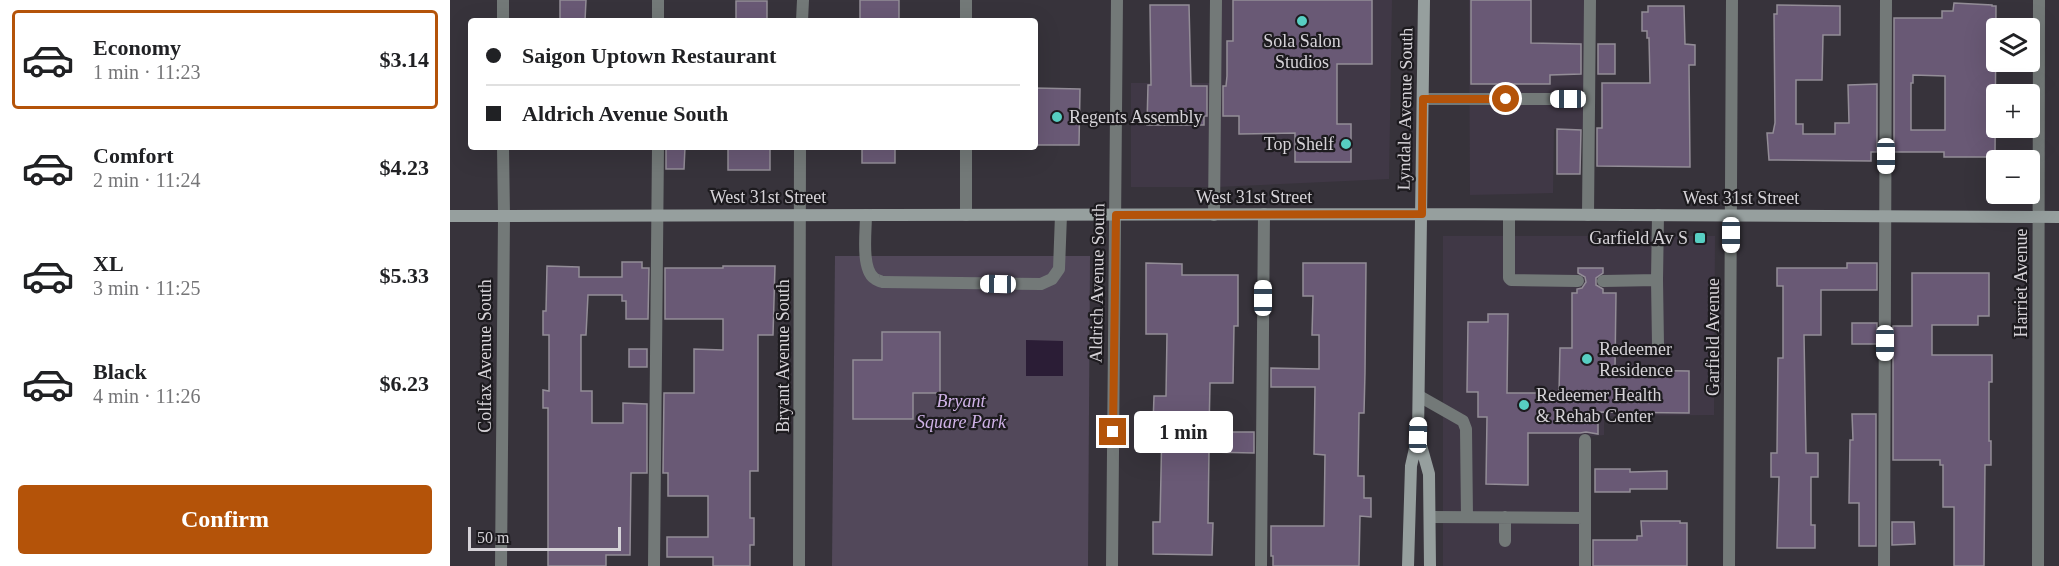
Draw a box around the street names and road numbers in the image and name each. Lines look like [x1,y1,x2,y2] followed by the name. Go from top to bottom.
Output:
[1394,28,1416,190] street label: Lyndale Avenue South
[710,187,826,207] street label: West 31st Street
[1196,187,1312,207] street label: West 31st Street
[1683,188,1799,208] street label: West 31st Street
[1086,203,1108,363] street label: Aldrich Avenue South
[2011,228,2031,338] street label: Harriet Avenue
[1703,278,1723,396] street label: Garfield Avenue
[475,279,495,433] street label: Colfax Avenue South
[773,279,793,433] street label: Bryant Avenue South

